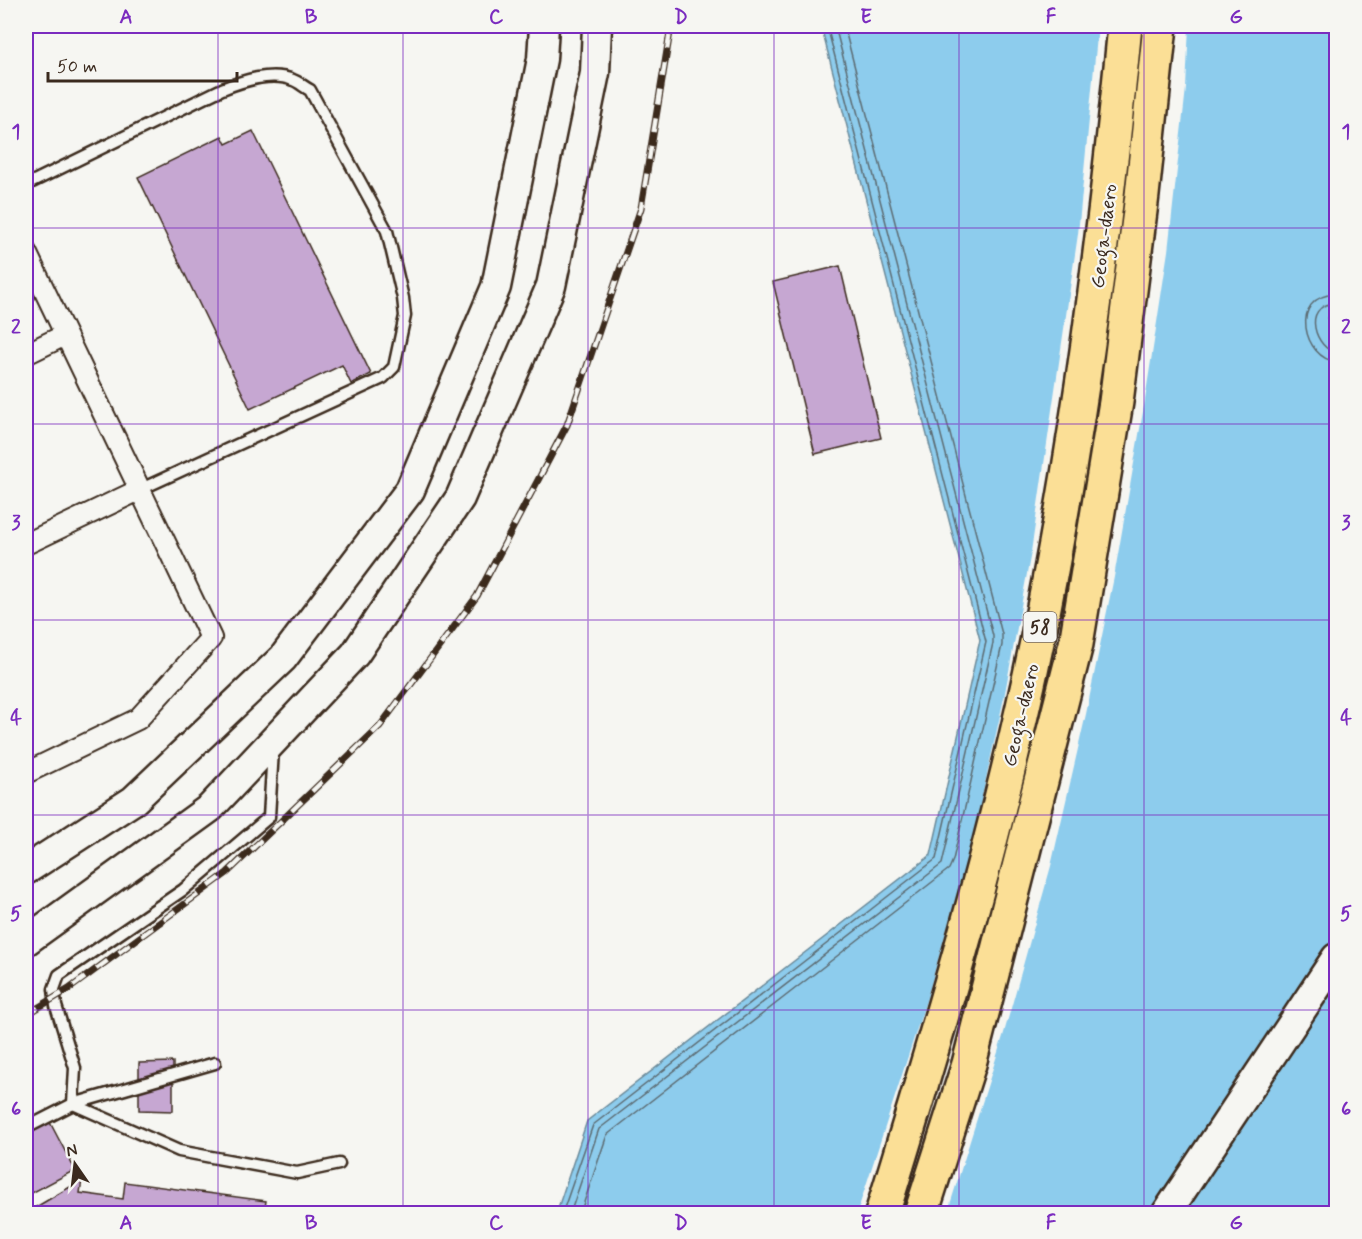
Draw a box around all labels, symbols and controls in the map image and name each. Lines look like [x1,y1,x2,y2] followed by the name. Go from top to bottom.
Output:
[119,4,133,31] text: A
[305,4,318,31] text: B
[489,4,504,31] text: C
[674,4,688,31] text: D
[860,4,872,31] text: E
[1046,4,1057,31] text: F
[1229,4,1243,31] text: G
[48,45,237,83] scale bar
[57,55,97,79] text: 50 m
[12,119,20,146] text: 1
[1342,119,1350,146] text: 1
[1085,182,1126,290] street label: Geoga-daero
[11,314,21,341] text: 2
[1341,314,1351,341] text: 2
[11,510,21,537] text: 3
[1341,510,1351,537] text: 3
[1024,612,1056,642] road number: 58
[996,661,1048,770] street label: Geoga-daero
[10,705,22,732] text: 4
[1340,705,1352,732] text: 4
[10,901,22,928] text: 5
[1340,901,1352,928] text: 5
[11,1096,21,1123] text: 6
[1341,1096,1351,1123] text: 6
[45,1134,105,1194] north arrow
[64,1139,79,1162] text: N
[119,1210,133,1237] text: A
[305,1210,318,1237] text: B
[489,1210,504,1237] text: C
[674,1210,688,1237] text: D
[860,1210,872,1237] text: E
[1046,1210,1057,1237] text: F
[1229,1210,1243,1237] text: G

